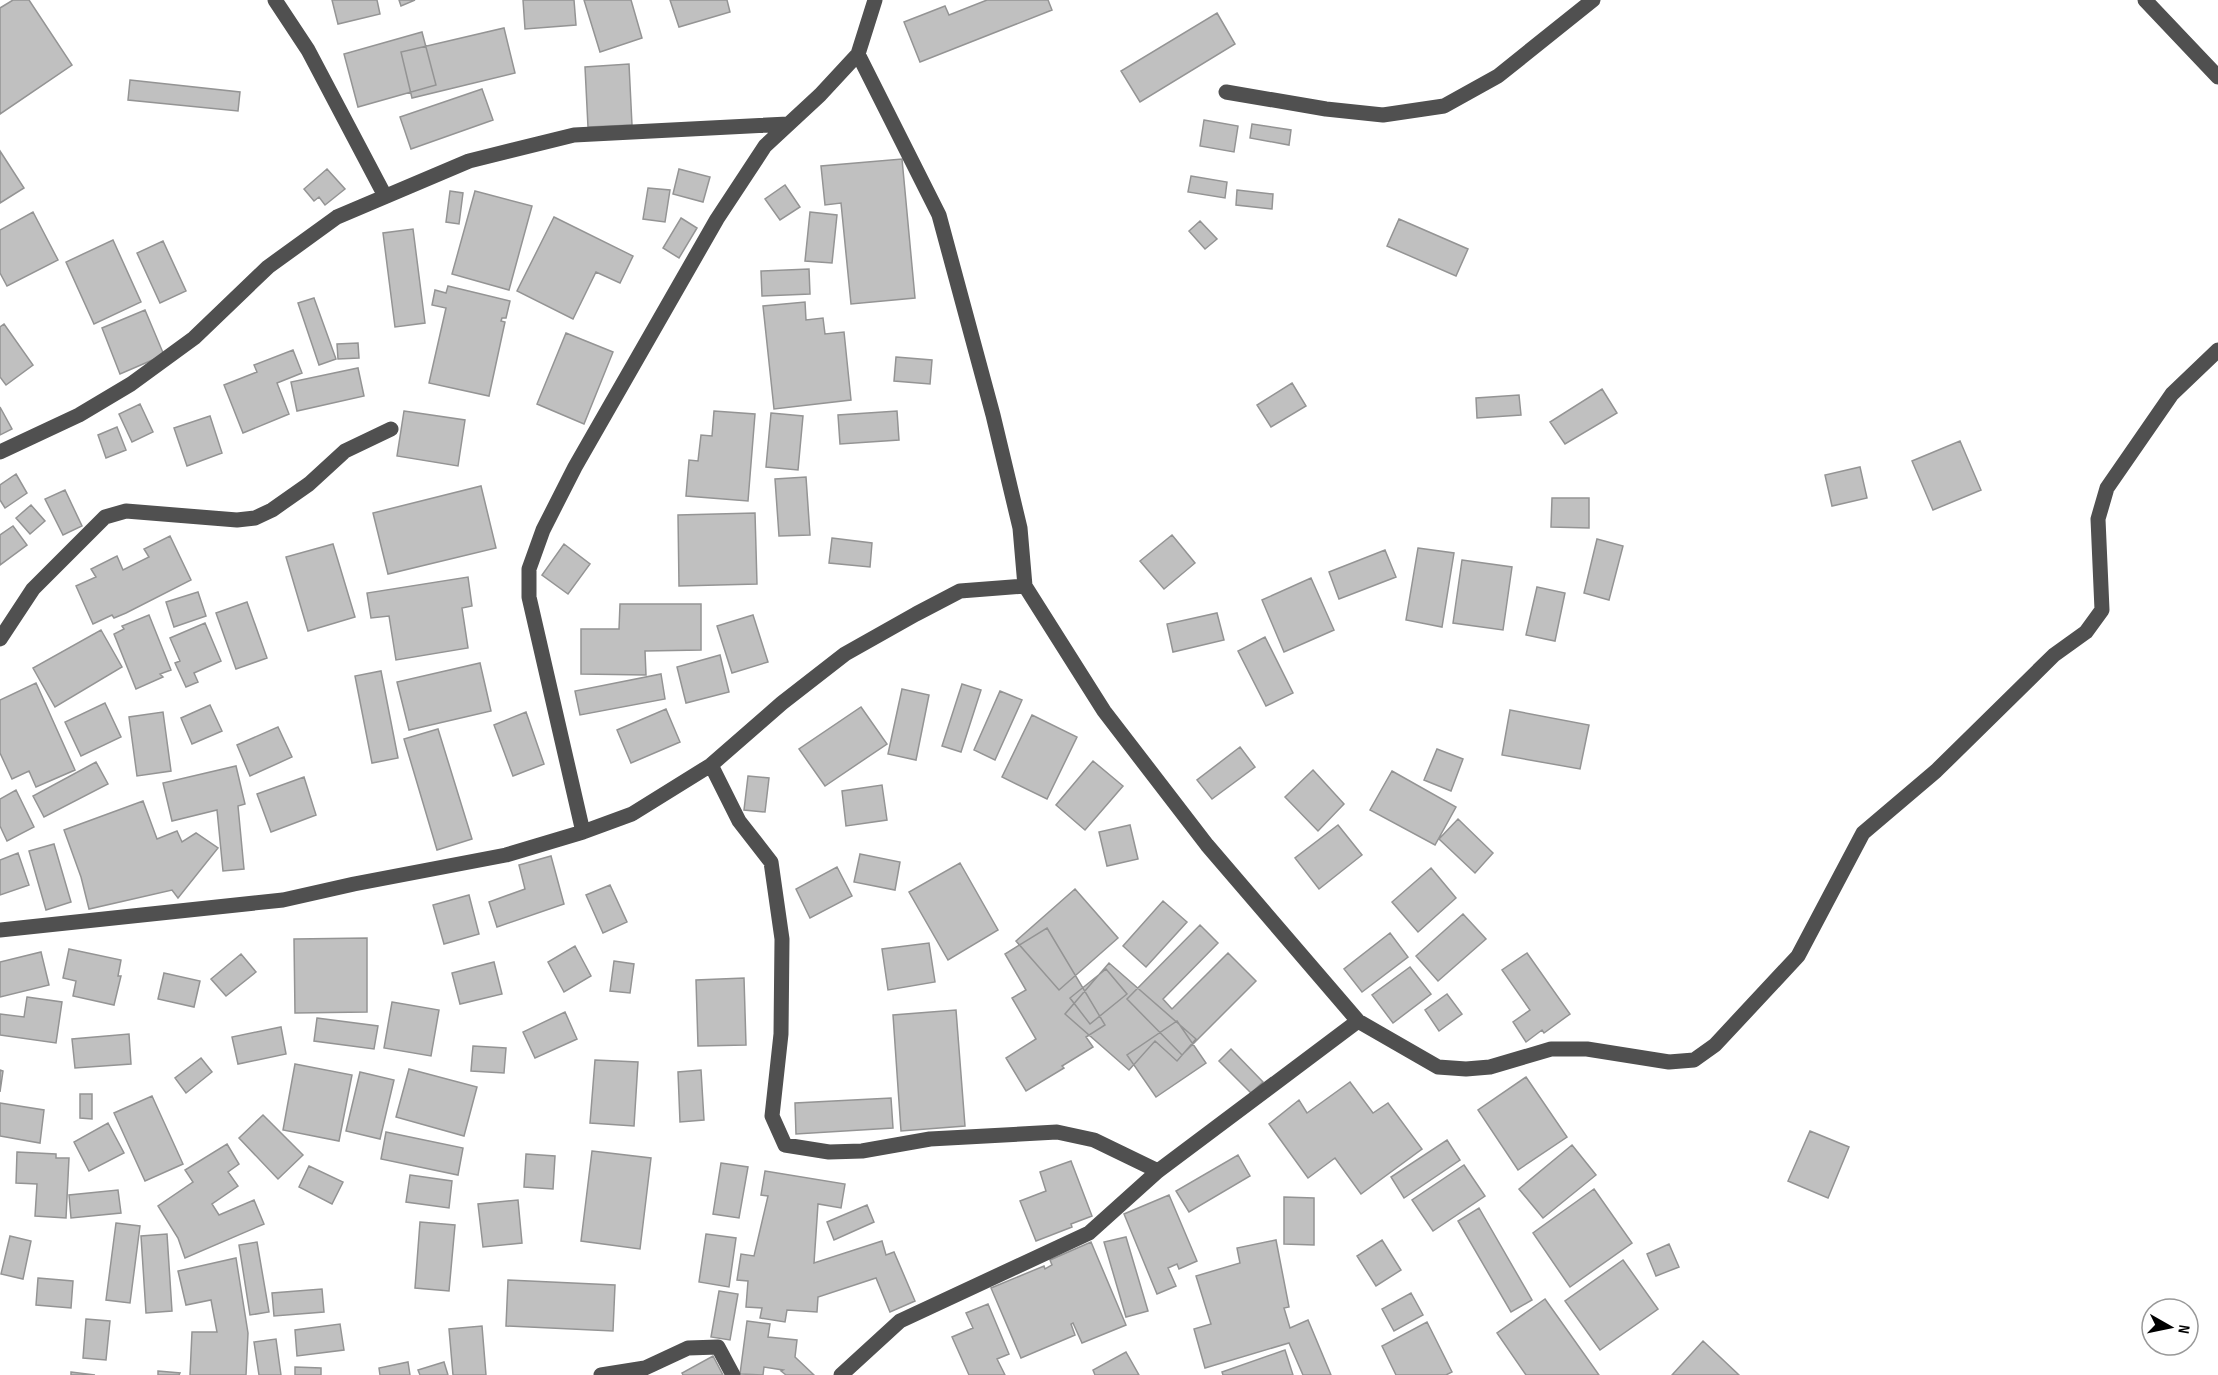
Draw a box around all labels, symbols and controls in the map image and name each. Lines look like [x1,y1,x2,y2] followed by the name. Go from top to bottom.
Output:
[2140,1297,2200,1357] north arrow
[2173,1323,2193,1335] text: N

